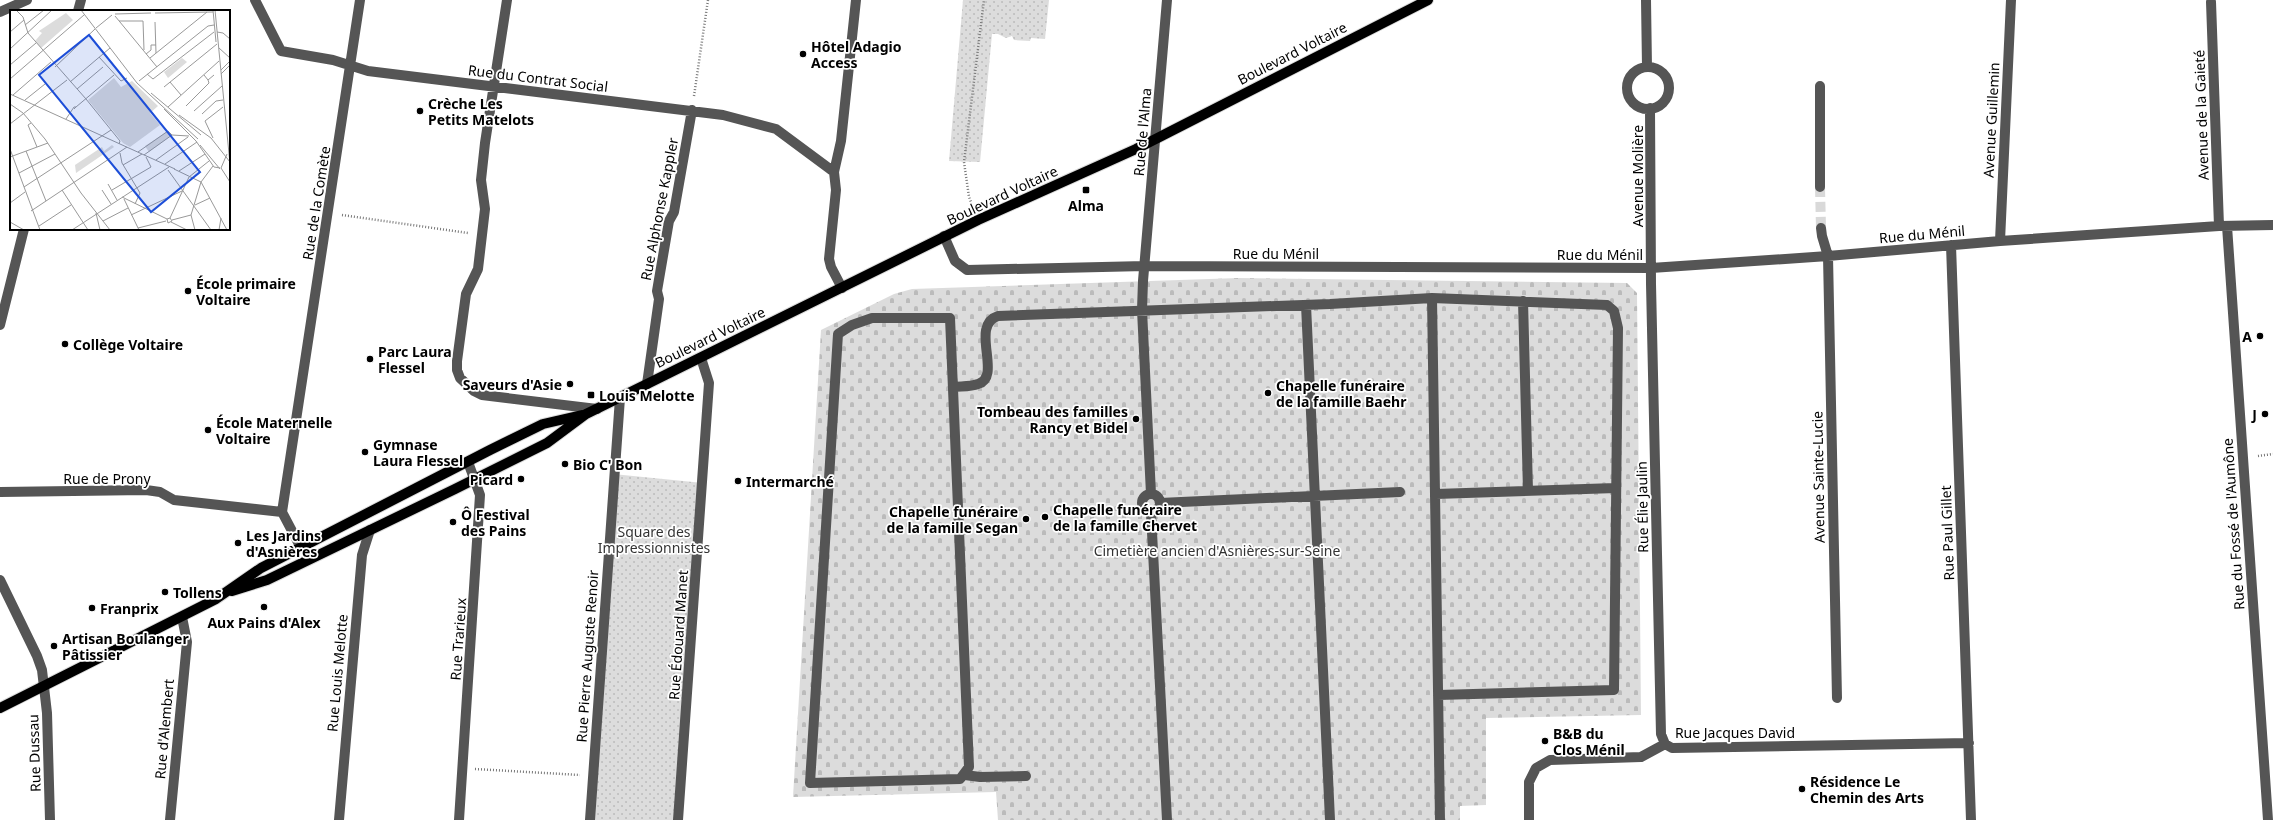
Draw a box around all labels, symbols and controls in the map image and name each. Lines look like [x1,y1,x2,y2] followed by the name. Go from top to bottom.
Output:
[10,10,230,230] inset map
[1234,17,1350,89] street label: Boulevard Voltaire
[811,37,902,72] place label: Hôtel Adagio Access
[798,49,808,59] marker: Hôtel Adagio Access
[2189,49,2213,181] street label: Avenue de la Gaieté
[467,60,609,96] street label: Rue du Contrat Social
[1978,62,2004,178] street label: Avenue Guillemin
[1129,87,1155,177] street label: Rue de l'Alma
[428,94,534,129] place label: Crèche Les Petits Matelots
[415,106,425,116] marker: Crèche Les Petits Matelots
[1628,125,1647,227] street label: Avenue Molière
[636,136,682,282] street label: Rue Alphonse Kappler
[298,144,334,261] street label: Rue de la Comète
[943,161,1061,229] street label: Boulevard Voltaire
[1081,185,1091,195] marker: Alma
[1068,196,1104,215] place label: Alma
[1878,221,1966,247] street label: Rue du Ménil
[1233,244,1319,263] street label: Rue du Ménil
[1557,245,1643,264] street label: Rue du Ménil
[196,274,296,309] place label: École primaire Voltaire
[183,286,193,296] marker: École primaire Voltaire
[652,302,768,372] street label: Boulevard Voltaire
[2242,327,2252,346] place label: A
[2255,331,2265,341] marker: A
[73,335,183,354] place label: Collège Voltaire
[60,339,70,349] marker: Collège Voltaire
[378,342,452,377] place label: Parc Laura Flessel
[365,354,375,364] marker: Parc Laura Flessel
[463,375,562,394] place label: Saveurs d'Asie
[1276,376,1407,411] place label: Chapelle funéraire de la famille Baehr
[565,379,575,389] marker: Saveurs d'Asie
[599,386,695,405] place label: Louis Melotte
[1263,388,1273,398] marker: Chapelle funéraire de la famille Baehr
[586,390,596,400] marker: Louis Melotte
[977,402,1128,437] place label: Tombeau des familles Rancy et Bidel
[2250,405,2257,424] place label: J
[2260,409,2270,419] marker: J
[1807,411,1829,543] street label: Avenue Sainte-Lucie
[216,413,332,448] place label: École Maternelle Voltaire
[1131,414,1141,424] marker: Tombeau des familles Rancy et Bidel
[203,425,213,435] marker: École Maternelle Voltaire
[373,435,463,470] place label: Gymnase Laura Flessel
[2218,437,2248,611] street label: Rue du Fossé de l'Aumône
[360,447,370,457] marker: Gymnase Laura Flessel
[573,455,642,474] place label: Bio C' Bon
[560,459,570,469] marker: Bio C' Bon
[1632,461,1652,553] street label: Rue Élie Jaulin
[63,469,151,488] street label: Rue de Prony
[470,470,513,489] place label: Picard
[746,472,834,491] place label: Intermarché
[516,474,526,484] marker: Picard
[733,476,743,486] marker: Intermarché
[1936,485,1958,581] street label: Rue Paul Gillet
[1053,500,1197,535] place label: Chapelle funéraire de la famille Chervet
[887,502,1018,537] place label: Chapelle funéraire de la famille Segan
[461,505,530,540] place label: Ô Festival des Pains
[1040,512,1050,522] marker: Chapelle funéraire de la famille Chervet
[1021,514,1031,524] marker: Chapelle funéraire de la famille Segan
[448,517,458,527] marker: Ô Festival des Pains
[598,522,711,557] park label: Square des Impressionnistes
[246,526,321,561] place label: Les Jardins d'Asnières
[233,538,243,548] marker: Les Jardins d'Asnières
[1094,541,1340,560] park label: Cimetière ancien d'Asnières-sur-Seine
[571,569,603,743] street label: Rue Pierre Auguste Renoir
[664,569,692,701] street label: Rue Édouard Manet
[173,583,222,602] place label: Tollens
[160,587,170,597] marker: Tollens
[446,597,470,681] street label: Rue Trarieux
[100,599,159,618] place label: Franprix
[259,602,269,612] marker: Aux Pains d'Alex
[87,603,97,613] marker: Franprix
[207,613,321,632] place label: Aux Pains d'Alex
[322,613,352,733] street label: Rue Louis Melotte
[62,629,189,664] place label: Artisan Boulanger Pâtissier
[49,641,59,651] marker: Artisan Boulanger Pâtissier
[150,678,178,780] street label: Rue d'Alembert
[23,714,45,792] street label: Rue Dussau
[1675,723,1795,742] street label: Rue Jacques David
[1553,724,1625,759] place label: B&B du Clos Ménil
[1540,736,1550,746] marker: B&B du Clos Ménil
[1810,772,1924,807] place label: Résidence Le Chemin des Arts
[1797,784,1807,794] marker: Résidence Le Chemin des Arts

